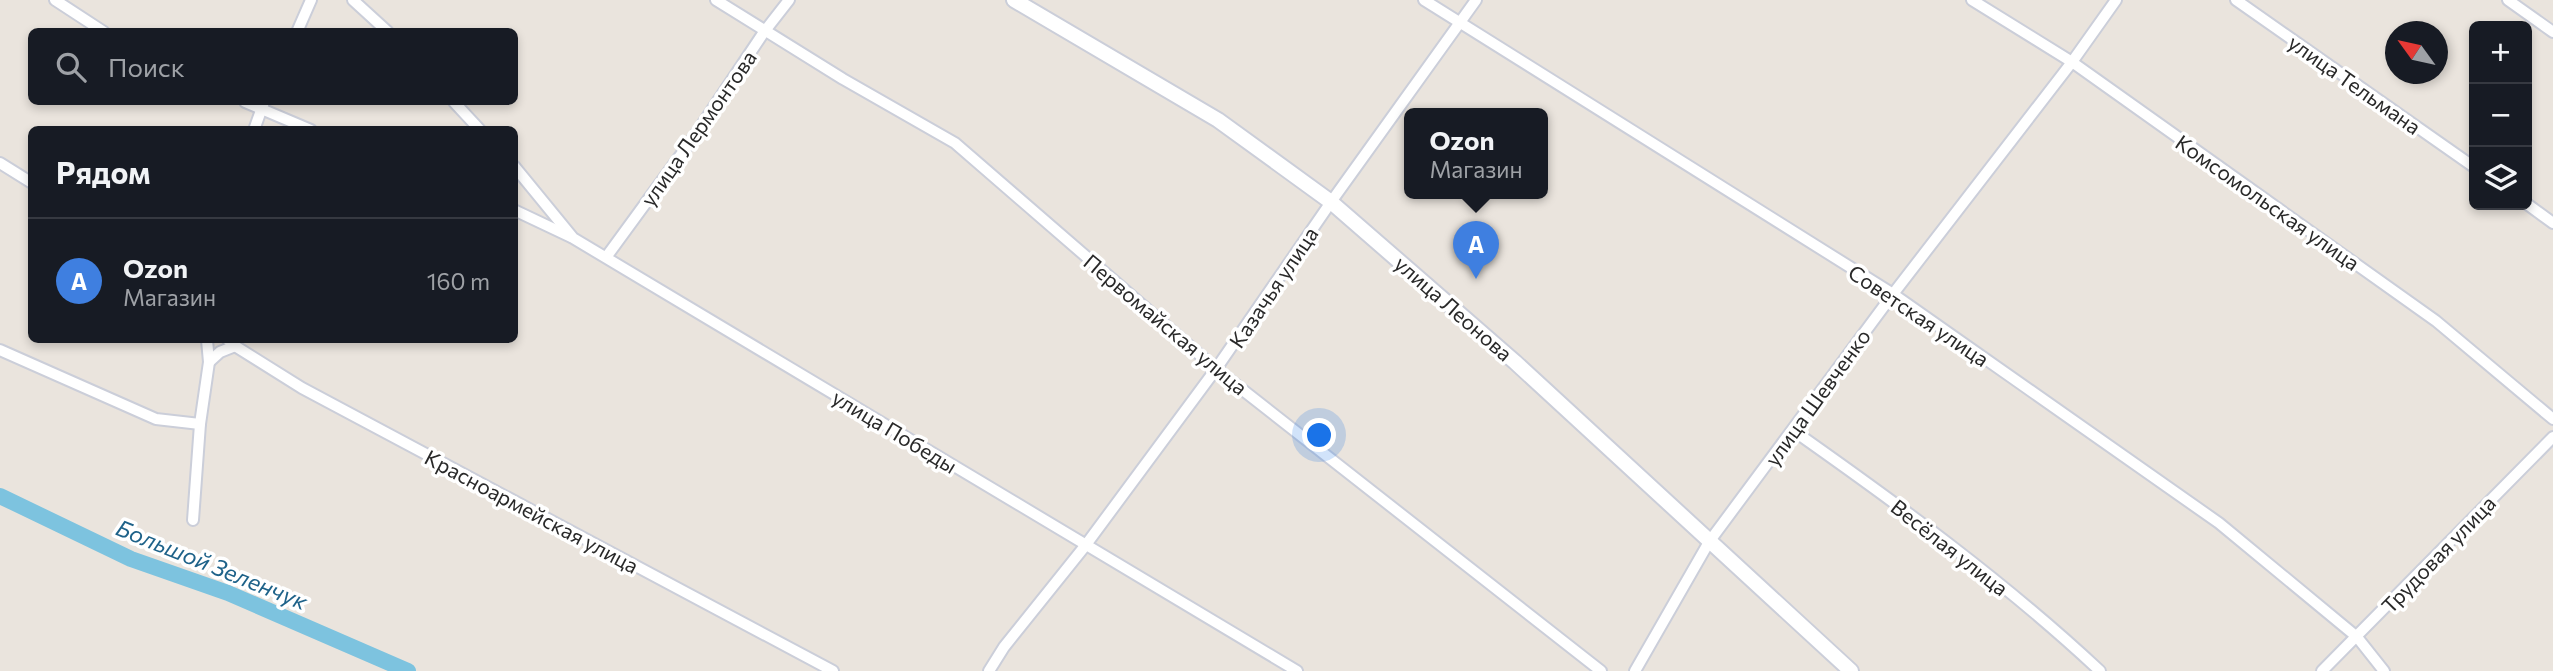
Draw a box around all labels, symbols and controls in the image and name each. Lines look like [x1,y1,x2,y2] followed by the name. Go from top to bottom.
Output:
[2385,21,2448,84] north arrow
[2469,21,2532,210] map controls
[2469,21,2532,84] button: +
[28,28,518,105] search box
[2284,29,2426,139] street label: улица Тельмана
[635,45,761,211] street label: улица Лермонтова
[52,48,90,86] icon: search
[108,51,185,82] text: Поиск
[2469,84,2532,147] button: −
[1404,108,1548,199] popup
[1429,124,1494,155] text: Ozon
[2171,129,2365,275] street label: Комсомольская улица
[2469,147,2532,210] button: layers
[56,153,150,190] text: Рядом
[1429,155,1523,183] text: Магазин
[1453,221,1499,279] pin: A
[1223,222,1323,352] street label: Казачья улица
[1079,248,1253,400] street label: Первомайская улица
[1390,250,1518,366] street label: улица Леонова
[123,252,188,283] text: Ozon
[1844,259,1994,371] street label: Советская улица
[71,267,87,295] text: A
[427,267,490,295] text: 160 m
[123,283,216,311] text: Магазин
[1759,324,1875,470] street label: улица Шевченко
[828,384,962,478] street label: улица Победы
[1302,418,1336,452] your location
[421,444,643,578] street label: Красноармейская улица
[2376,490,2500,618] street label: Трудовая улица
[1887,494,2013,600] street label: Весёлая улица
[112,513,312,615] water label: Большой Зеленчук

